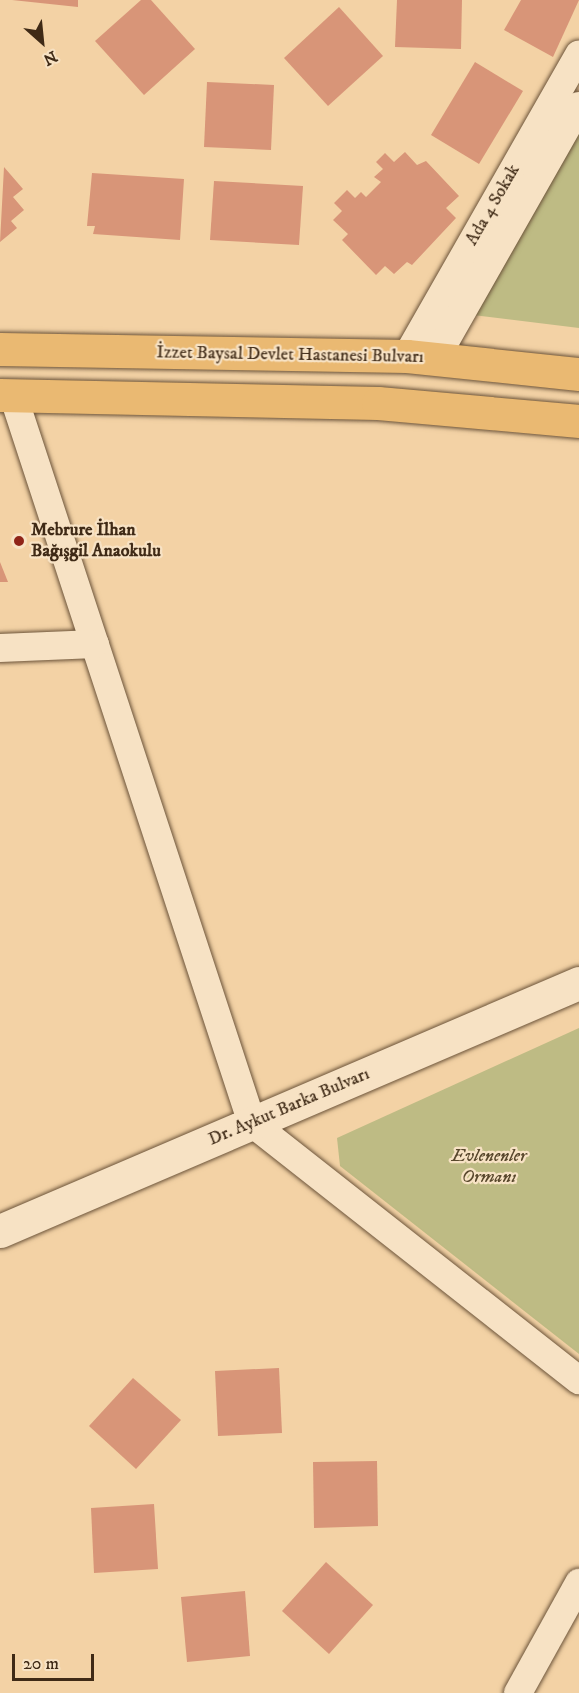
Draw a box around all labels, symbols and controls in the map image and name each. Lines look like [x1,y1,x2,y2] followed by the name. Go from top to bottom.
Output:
[12,12,72,72] north arrow
[40,46,61,70] text: N
[461,161,525,249] street label: Ada 4 Sokak
[156,342,424,368] street label: İzzet Baysal Devlet Hastanesi Bulvarı
[31,520,161,562] place label: Mebrure İlhan Bağışgil Anaokulu
[12,534,26,548] marker: Mebrure İlhan Bağışgil Anaokulu
[205,1063,373,1151] street label: Dr. Aykut Barka Bulvarı
[452,1146,526,1188] park label: Evlenenler Ormanı
[15,1642,98,1680] scale bar
[23,1653,59,1675] text: 20 m

